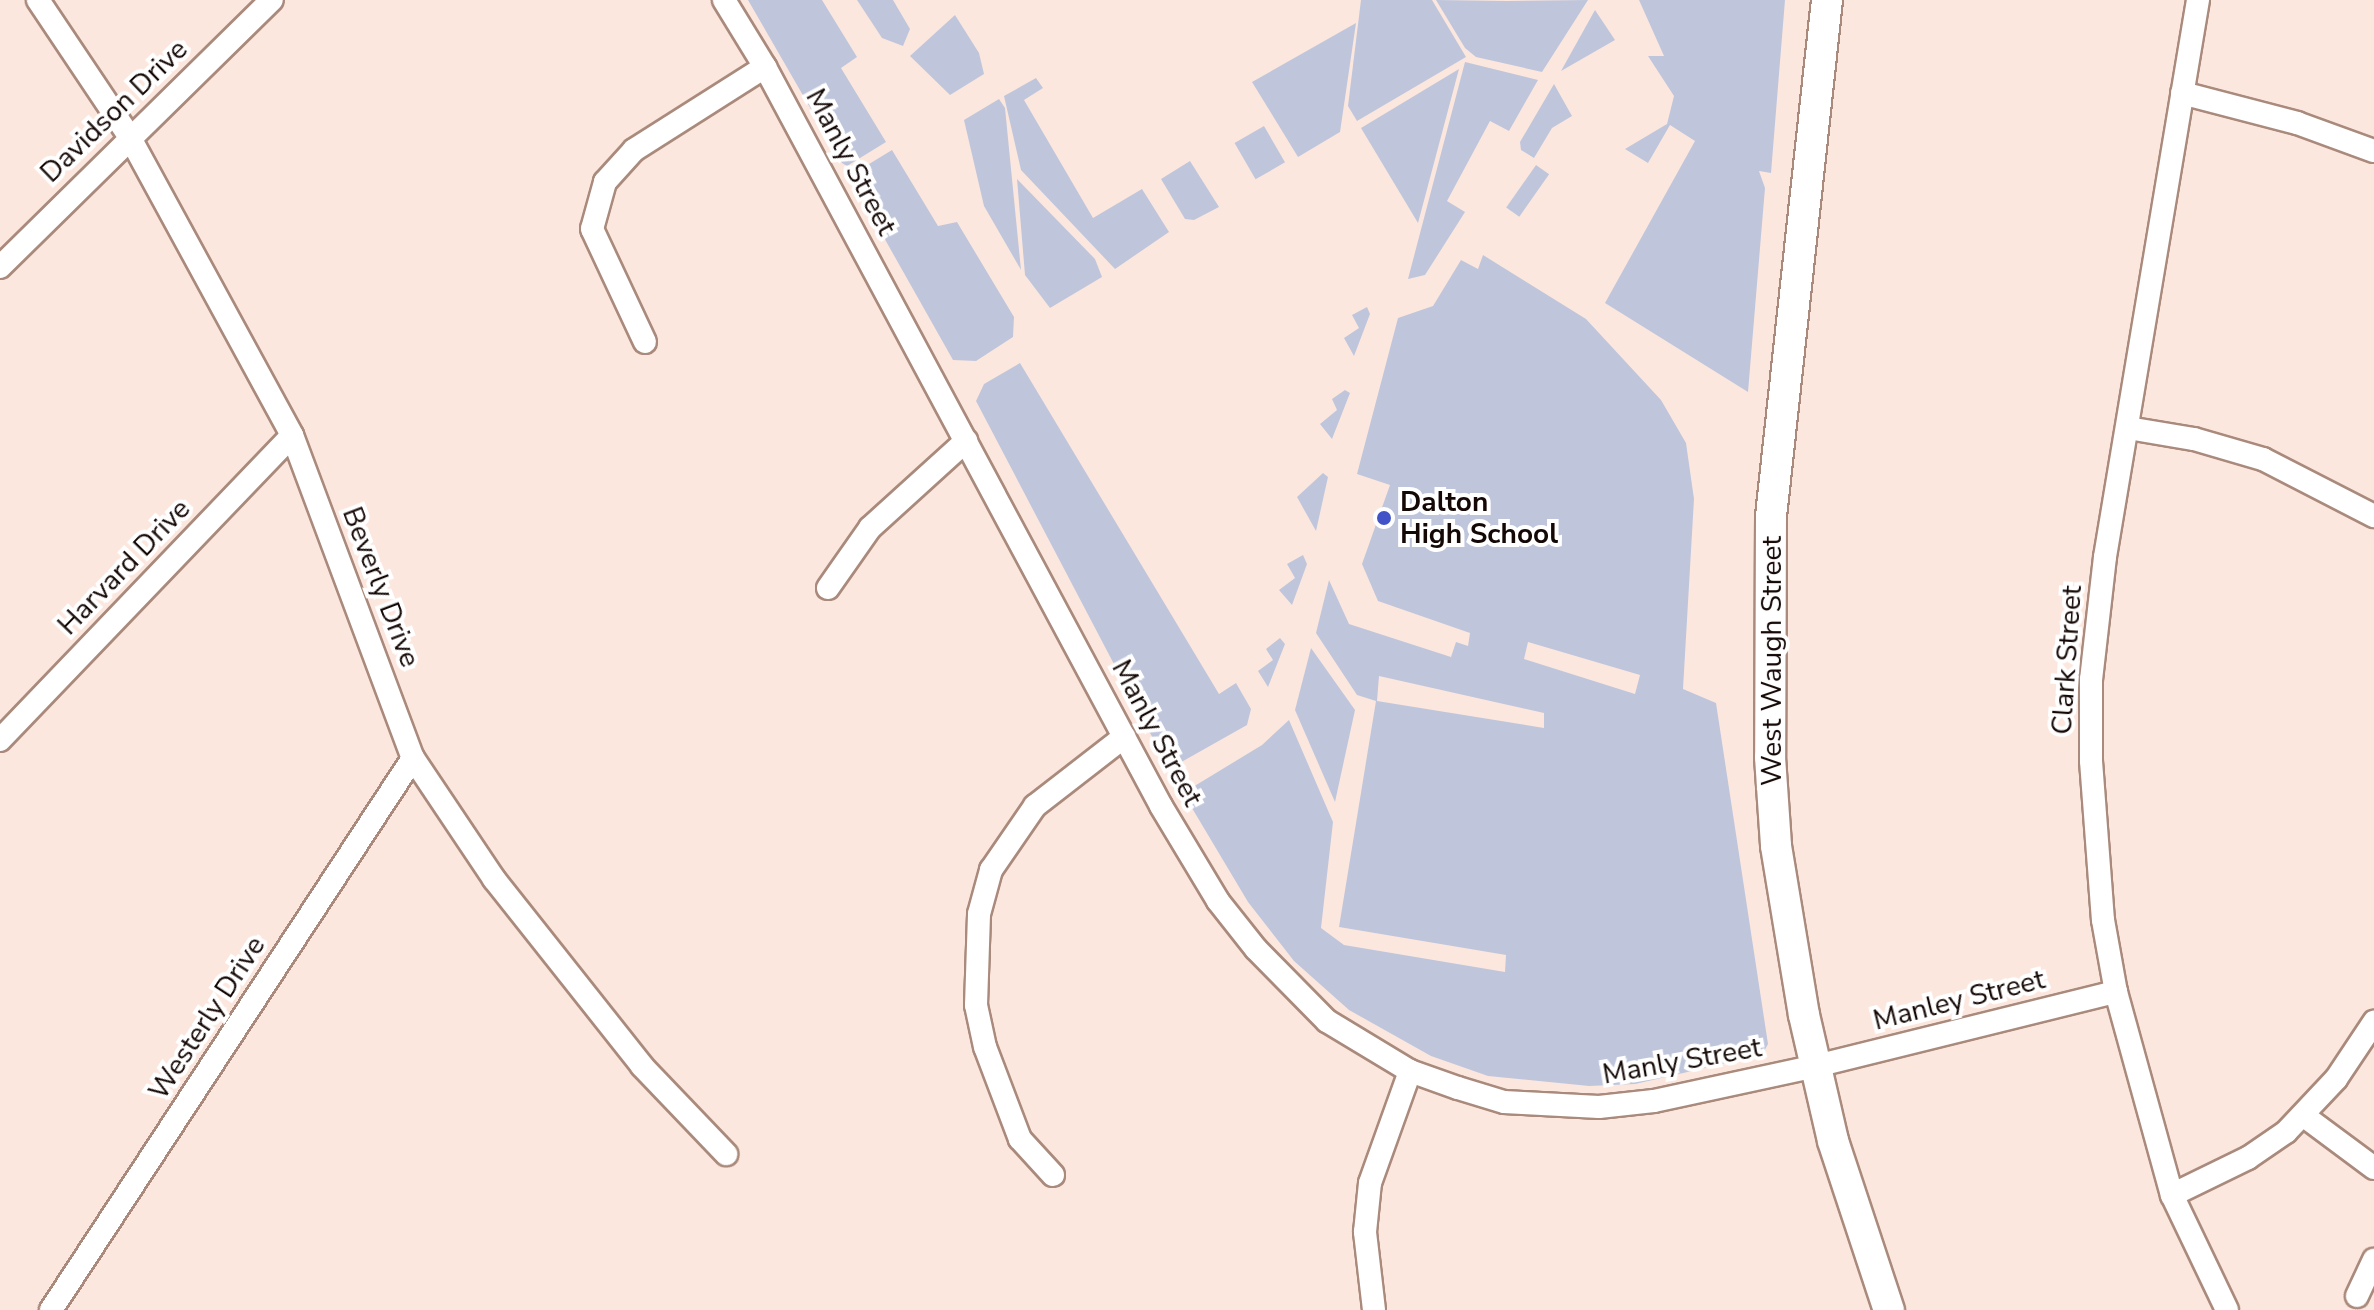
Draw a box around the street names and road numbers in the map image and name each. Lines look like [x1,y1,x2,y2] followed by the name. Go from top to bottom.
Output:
[34,32,194,190] street label: Davidson Drive
[798,83,904,241] street label: Manly Street
[51,492,197,642] street label: Harvard Drive
[335,502,427,672] street label: Beverly Drive
[1755,536,1789,786] street label: West Waugh Street
[2045,584,2089,736] street label: Clark Street
[1104,654,1210,812] street label: Manly Street
[142,930,272,1106] street label: Westerly Drive
[1870,962,2048,1038] street label: Manley Street
[1600,1031,1764,1091] street label: Manly Street

